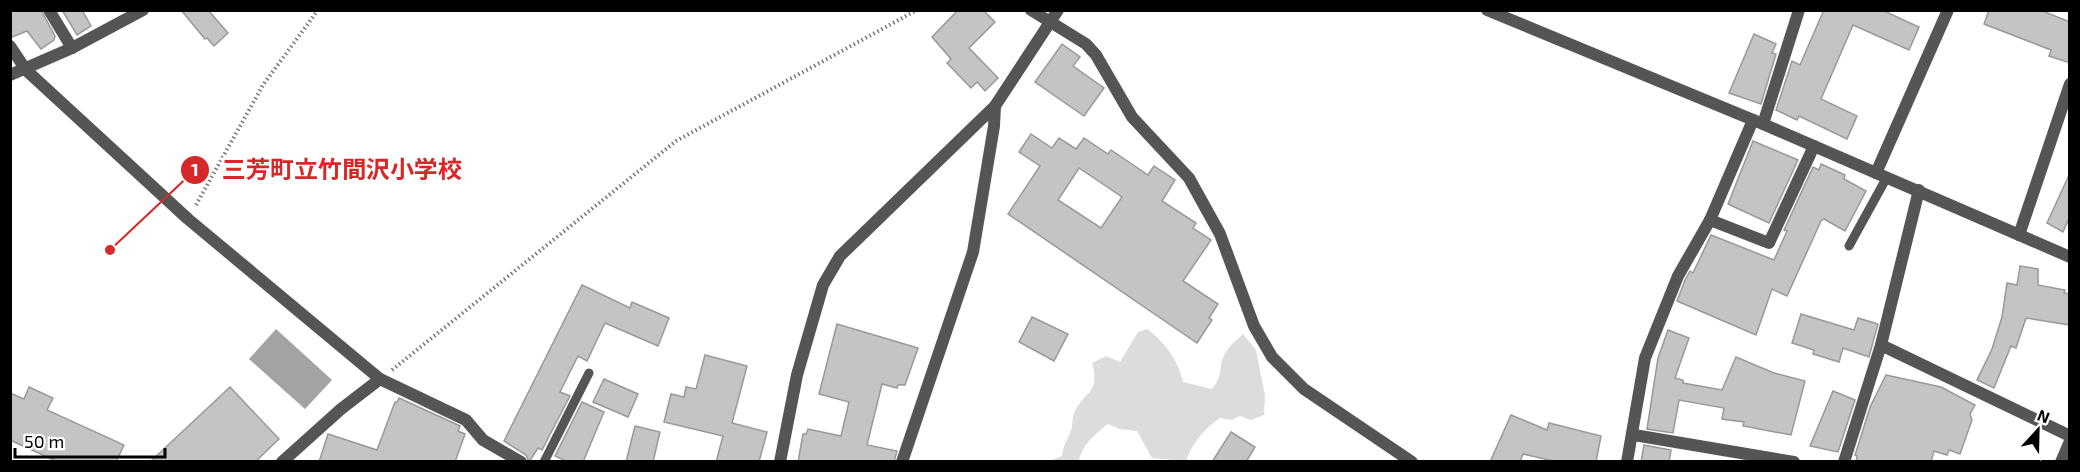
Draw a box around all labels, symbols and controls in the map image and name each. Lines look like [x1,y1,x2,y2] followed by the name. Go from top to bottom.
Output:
[180,149,474,191] callout: 三芳町立竹間沢小学校
[222,154,462,183] text: 三芳町立竹間沢小学校
[191,158,199,180] text: 1
[2008,400,2068,460] north arrow
[2035,405,2053,427] text: N
[15,421,165,459] scale bar
[24,430,64,452] text: 50 m

